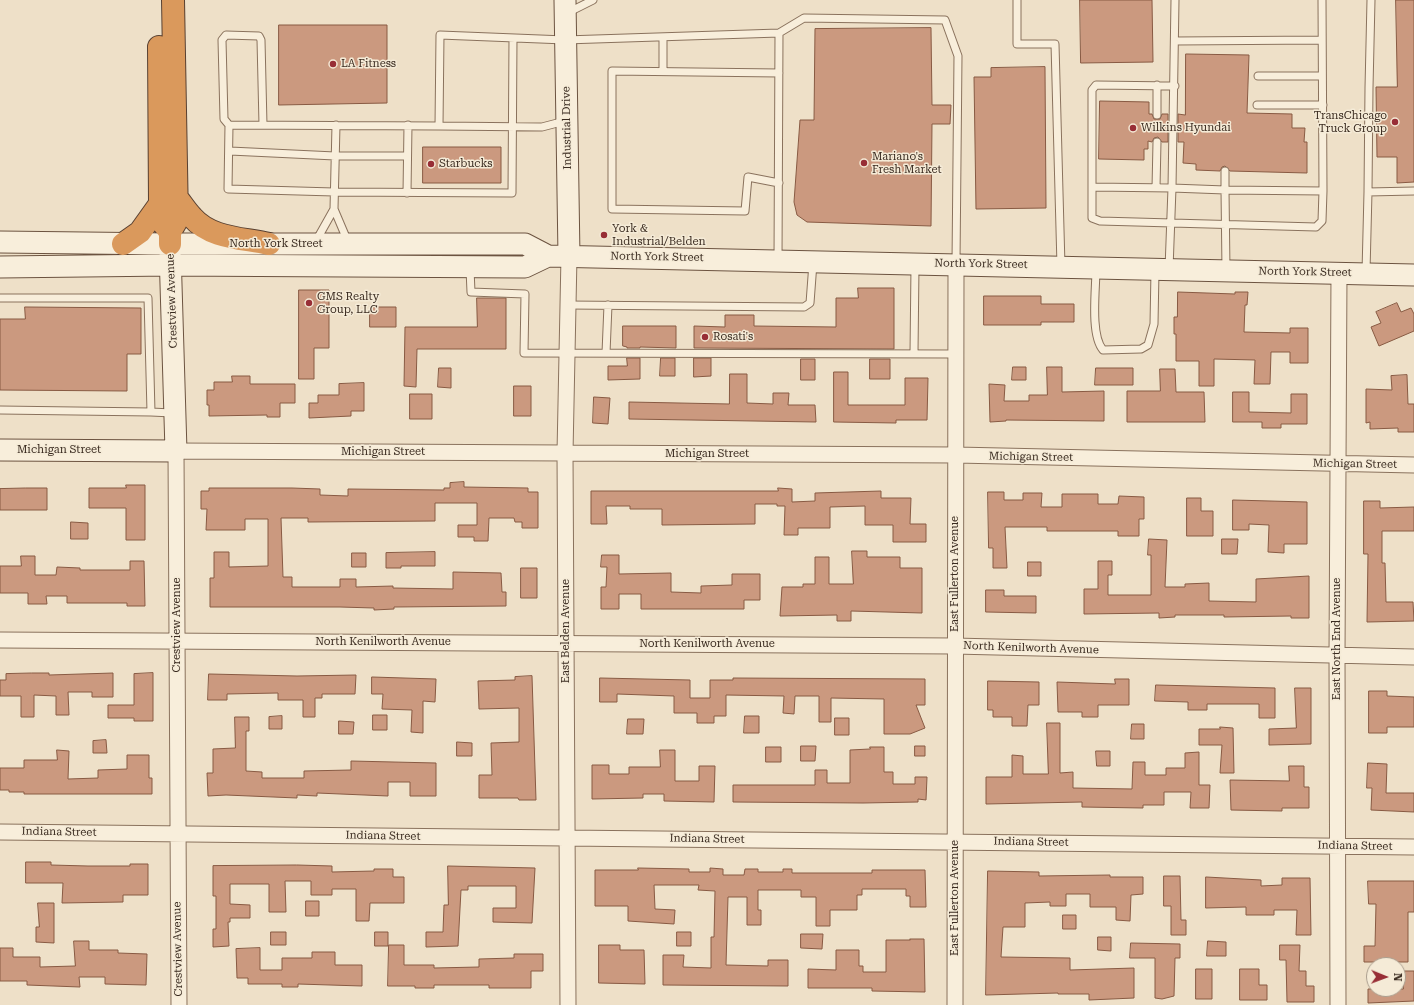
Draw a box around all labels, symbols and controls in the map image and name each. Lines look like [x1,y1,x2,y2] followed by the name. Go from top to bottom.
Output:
[341,57,396,71] place label: LA Fitness
[328,59,338,69] marker: LA Fitness
[560,86,574,170] street label: Industrial Drive
[1314,109,1387,135] place label: TransChicago Truck Group
[1390,117,1400,127] marker: TransChicago Truck Group
[1141,121,1231,135] place label: Wilkins Hyundai
[1128,123,1138,133] marker: Wilkins Hyundai
[872,150,942,176] place label: Mariano's Fresh Market
[439,157,493,171] place label: Starbucks
[859,158,869,168] marker: Mariano's Fresh Market
[426,159,436,169] marker: Starbucks
[612,222,706,248] place label: York & Industrial/Belden
[599,230,609,240] marker: York & Industrial/Belden
[229,237,323,251] street label: North York Street
[610,250,704,264] street label: North York Street
[164,253,180,349] street label: Crestview Avenue
[934,257,1028,271] street label: North York Street
[1258,265,1352,279] street label: North York Street
[317,290,379,316] place label: GMS Realty Group, LLC
[304,298,314,308] marker: GMS Realty Group, LLC
[713,330,753,344] place label: Rosati's
[700,332,710,342] marker: Rosati's
[17,443,101,457] street label: Michigan Street
[341,445,425,459] street label: Michigan Street
[665,447,749,461] street label: Michigan Street
[989,450,1073,464] street label: Michigan Street
[1313,457,1397,471] street label: Michigan Street
[948,516,962,632] street label: East Fullerton Avenue
[170,578,184,672] street label: Crestview Avenue
[1330,578,1344,700] street label: East North End Avenue
[559,579,573,683] street label: East Belden Avenue
[315,635,451,649] street label: North Kenilworth Avenue
[639,637,775,651] street label: North Kenilworth Avenue
[963,639,1099,657] street label: North Kenilworth Avenue
[21,825,97,839] street label: Indiana Street
[345,829,421,843] street label: Indiana Street
[669,832,745,846] street label: Indiana Street
[993,835,1069,849] street label: Indiana Street
[1317,839,1393,853] street label: Indiana Street
[948,840,962,956] street label: East Fullerton Avenue
[171,901,185,997] street label: Crestview Avenue
[1366,957,1406,997] north arrow
[1391,973,1404,982] text: N

